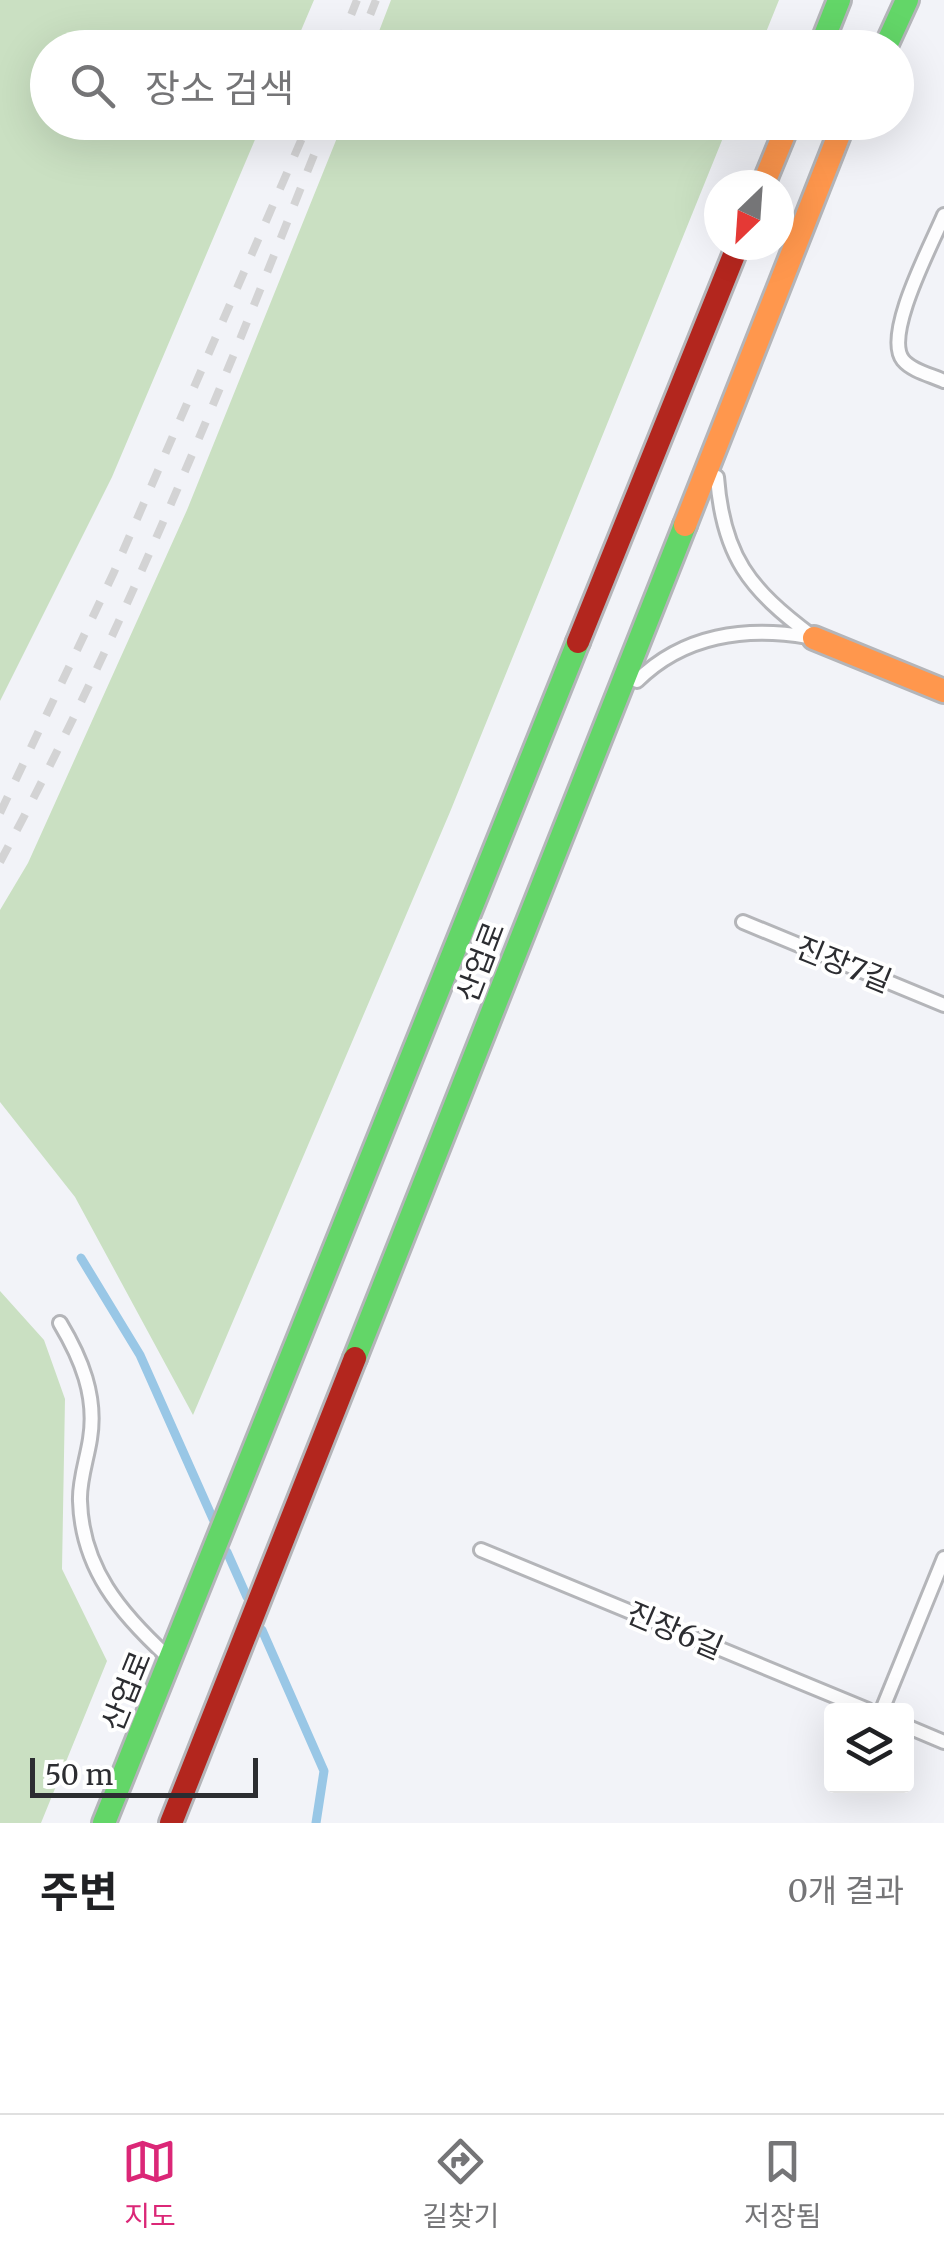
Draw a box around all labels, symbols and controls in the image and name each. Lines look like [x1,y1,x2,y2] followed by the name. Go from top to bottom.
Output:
[30,30,914,140] search box
[65,58,120,113] icon: search
[145,65,294,112] text: 장소 검색
[704,170,794,260] north arrow
[447,917,513,1007] street label: 산업로
[791,928,897,1000] street label: 진장7길
[621,1593,729,1667] street label: 진장6길
[93,1645,159,1737] street label: 산업로
[824,1703,914,1793] map controls
[824,1703,914,1793] button: layers
[30,1753,258,1798] scale bar
[45,1757,113,1793] text: 50 m
[40,1866,117,1918] text: 주변
[787,1871,904,1911] text: 0개 결과
[122,2134,177,2234] tab: 지도
[422,2134,500,2234] tab: 길찾기
[744,2134,822,2234] tab: 저장됨

